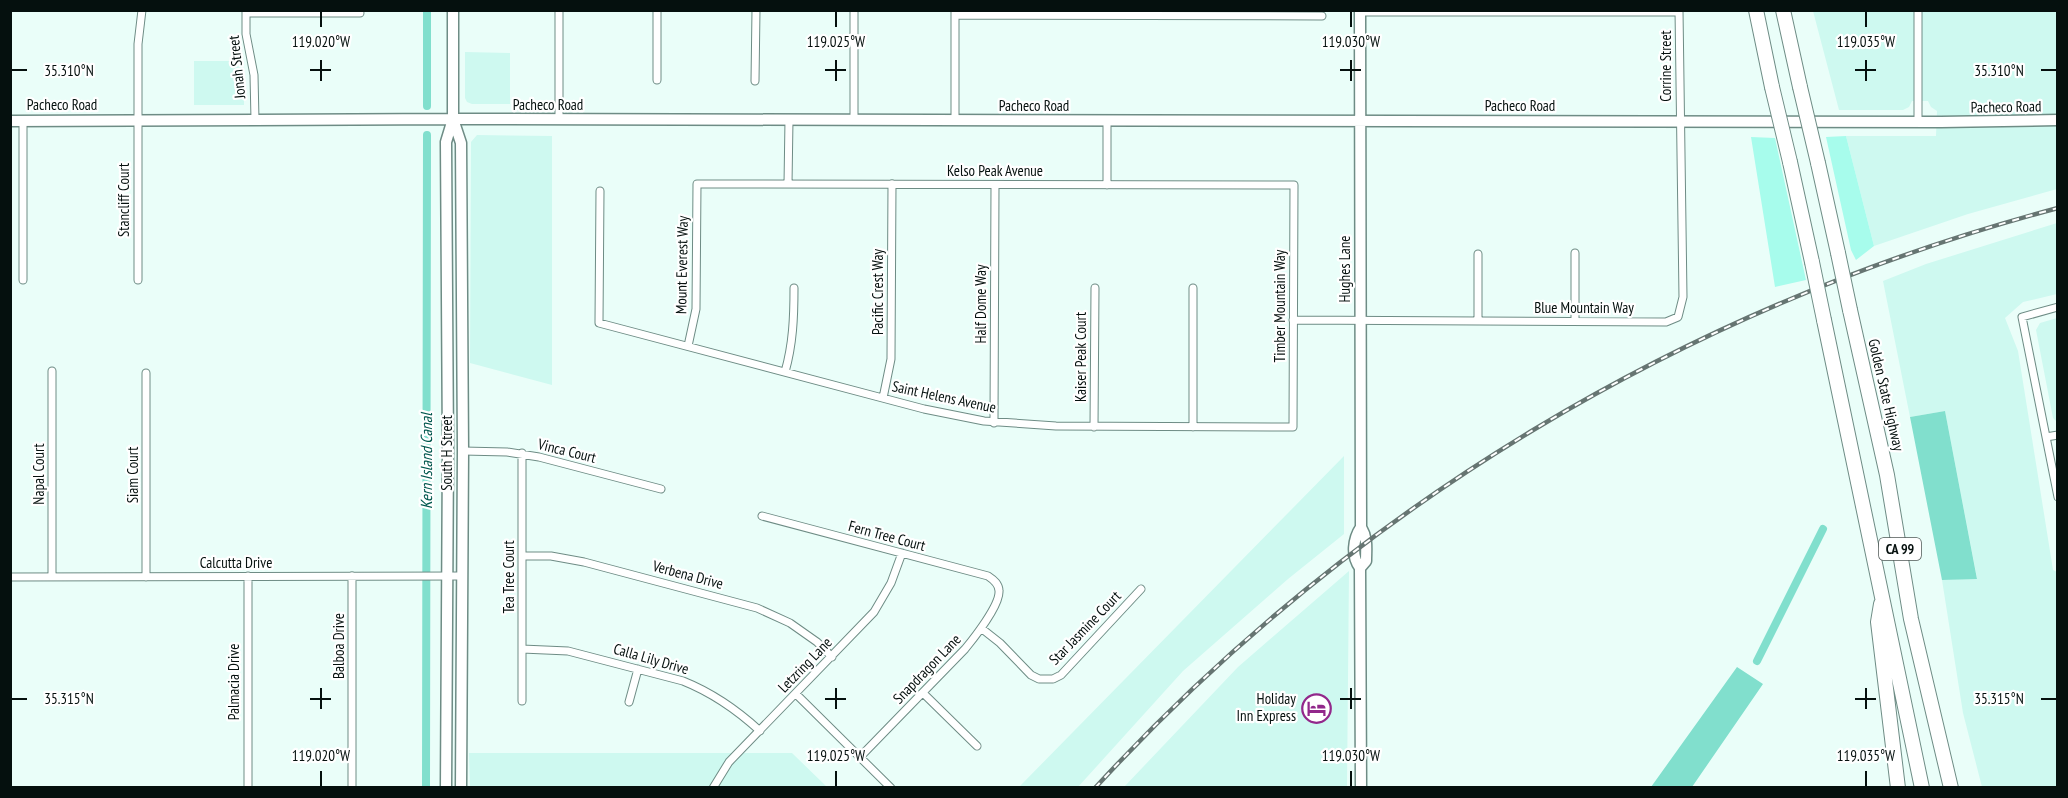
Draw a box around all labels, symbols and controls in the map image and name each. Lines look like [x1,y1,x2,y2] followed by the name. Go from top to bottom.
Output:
[1656,30,1675,102] street label: Corrine Street
[292,32,350,51] text: 119.020°W
[807,32,865,51] text: 119.025°W
[1322,32,1380,51] text: 119.030°W
[1837,32,1895,51] text: 119.035°W
[224,34,249,101] street label: Jonah Street
[44,61,94,80] text: 35.310°N
[1974,61,2024,80] text: 35.310°N
[27,95,97,114] street label: Pacheco Road
[513,95,583,114] street label: Pacheco Road
[999,96,1069,115] street label: Pacheco Road
[1485,96,1555,115] street label: Pacheco Road
[1970,96,2042,117] street label: Pacheco Road
[947,161,1043,180] street label: Kelso Peak Avenue
[114,163,133,237] street label: Stancliff Court
[671,215,692,314] street label: Mount Everest Way
[1335,236,1354,302] street label: Hughes Lane
[868,249,887,335] street label: Pacific Crest Way
[1270,249,1289,362] street label: Timber Mountain Way
[971,264,990,344] street label: Half Dome Way
[1534,298,1634,317] street label: Blue Mountain Way
[1071,312,1090,402] street label: Kaiser Peak Court
[1864,337,1909,453] street label: Golden State Highway
[890,376,998,417] street label: Saint Helens Avenue
[416,412,436,509] water label: Kern Island Canal
[437,415,456,491] street label: South H Street
[535,434,598,467] street label: Vinca Court
[29,443,48,505] street label: Napal Court
[123,447,142,503] street label: Siam Court
[847,516,928,555] street label: Fern Tree Court
[1879,538,1921,560] road number: CA 99
[499,540,518,614] street label: Tea Tree Court
[200,553,272,572] street label: Calcutta Drive
[650,556,725,593] street label: Verbena Drive
[1045,587,1125,669] street label: Star Jasmine Court
[329,613,348,679] street label: Balboa Drive
[889,630,965,707] street label: Snapdragon Lane
[774,633,836,696] street label: Letzring Lane
[611,639,691,678] street label: Calla Lily Drive
[224,644,243,720] street label: Palmacia Drive
[44,689,94,708] text: 35.315°N
[1237,689,1296,725] place label: Holiday Inn Express
[1974,689,2024,708] text: 35.315°N
[1301,692,1333,724] hotel icon: Holiday Inn Express
[292,746,350,765] text: 119.020°W
[807,746,865,765] text: 119.025°W
[1322,746,1380,765] text: 119.030°W
[1837,746,1895,765] text: 119.035°W

